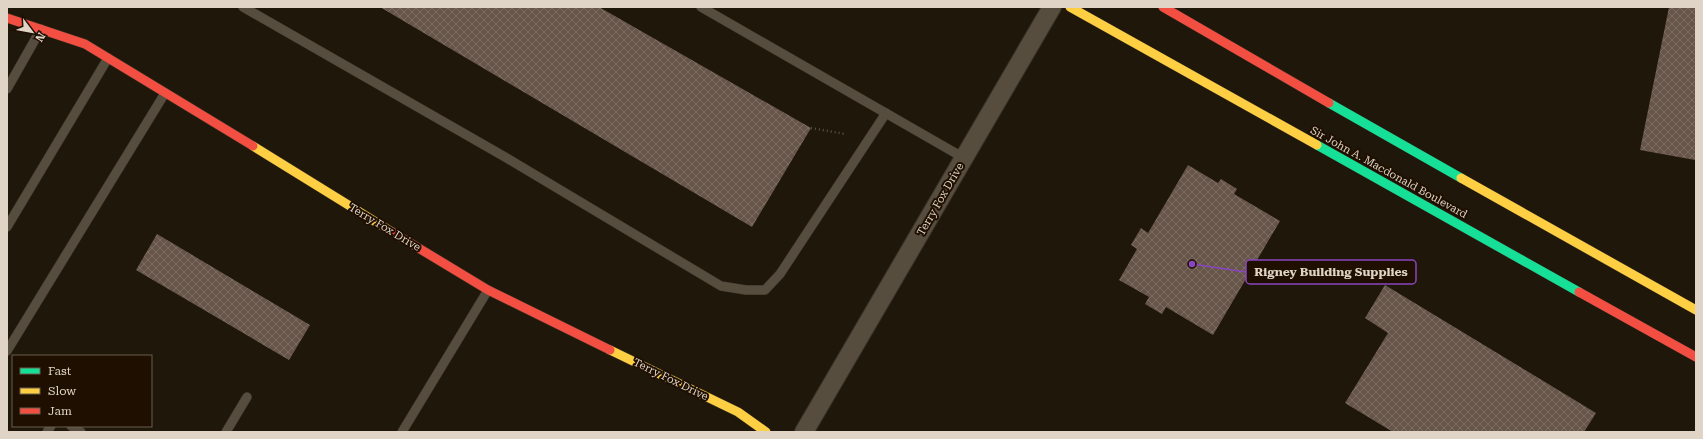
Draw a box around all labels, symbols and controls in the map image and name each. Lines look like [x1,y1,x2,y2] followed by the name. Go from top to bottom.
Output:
[12,12,52,52] north arrow
[32,30,48,45] text: N
[1308,124,1470,221] street label: Sir John A. Macdonald Boulevard
[914,161,967,238] street label: Terry Fox Drive
[346,201,423,254] street label: Terry Fox Drive
[1246,260,1416,284] callout: Rigney Building Supplies
[1254,265,1408,279] text: Rigney Building Supplies
[12,355,152,427] legend
[631,356,710,403] street label: Terry Fox Drive
[48,364,72,378] text: Fast
[48,384,76,398] text: Slow
[48,404,72,418] text: Jam

